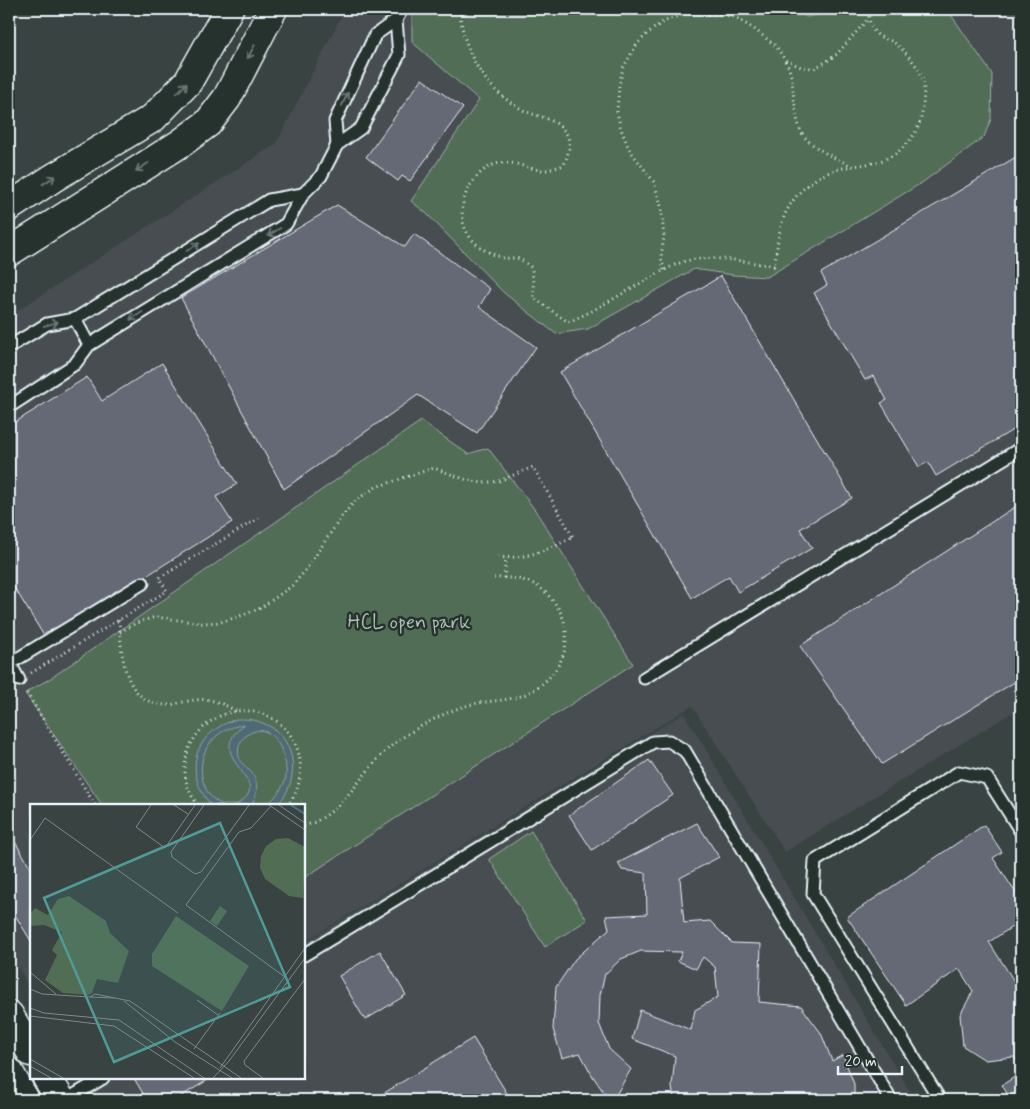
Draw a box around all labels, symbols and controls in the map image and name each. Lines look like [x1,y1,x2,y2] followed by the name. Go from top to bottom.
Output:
[245,44,255,59] one-way arrow
[176,82,188,94] one-way arrow
[341,92,350,107] one-way arrow
[136,163,150,173] one-way arrow
[42,175,56,185] one-way arrow
[268,227,282,237] one-way arrow
[185,242,199,252] one-way arrow
[129,312,143,322] one-way arrow
[43,319,59,328] one-way arrow
[347,609,471,636] park label: HCL open park
[30,804,305,1079] inset map
[838,1044,901,1076] scale bar
[845,1052,877,1072] text: 20 m

